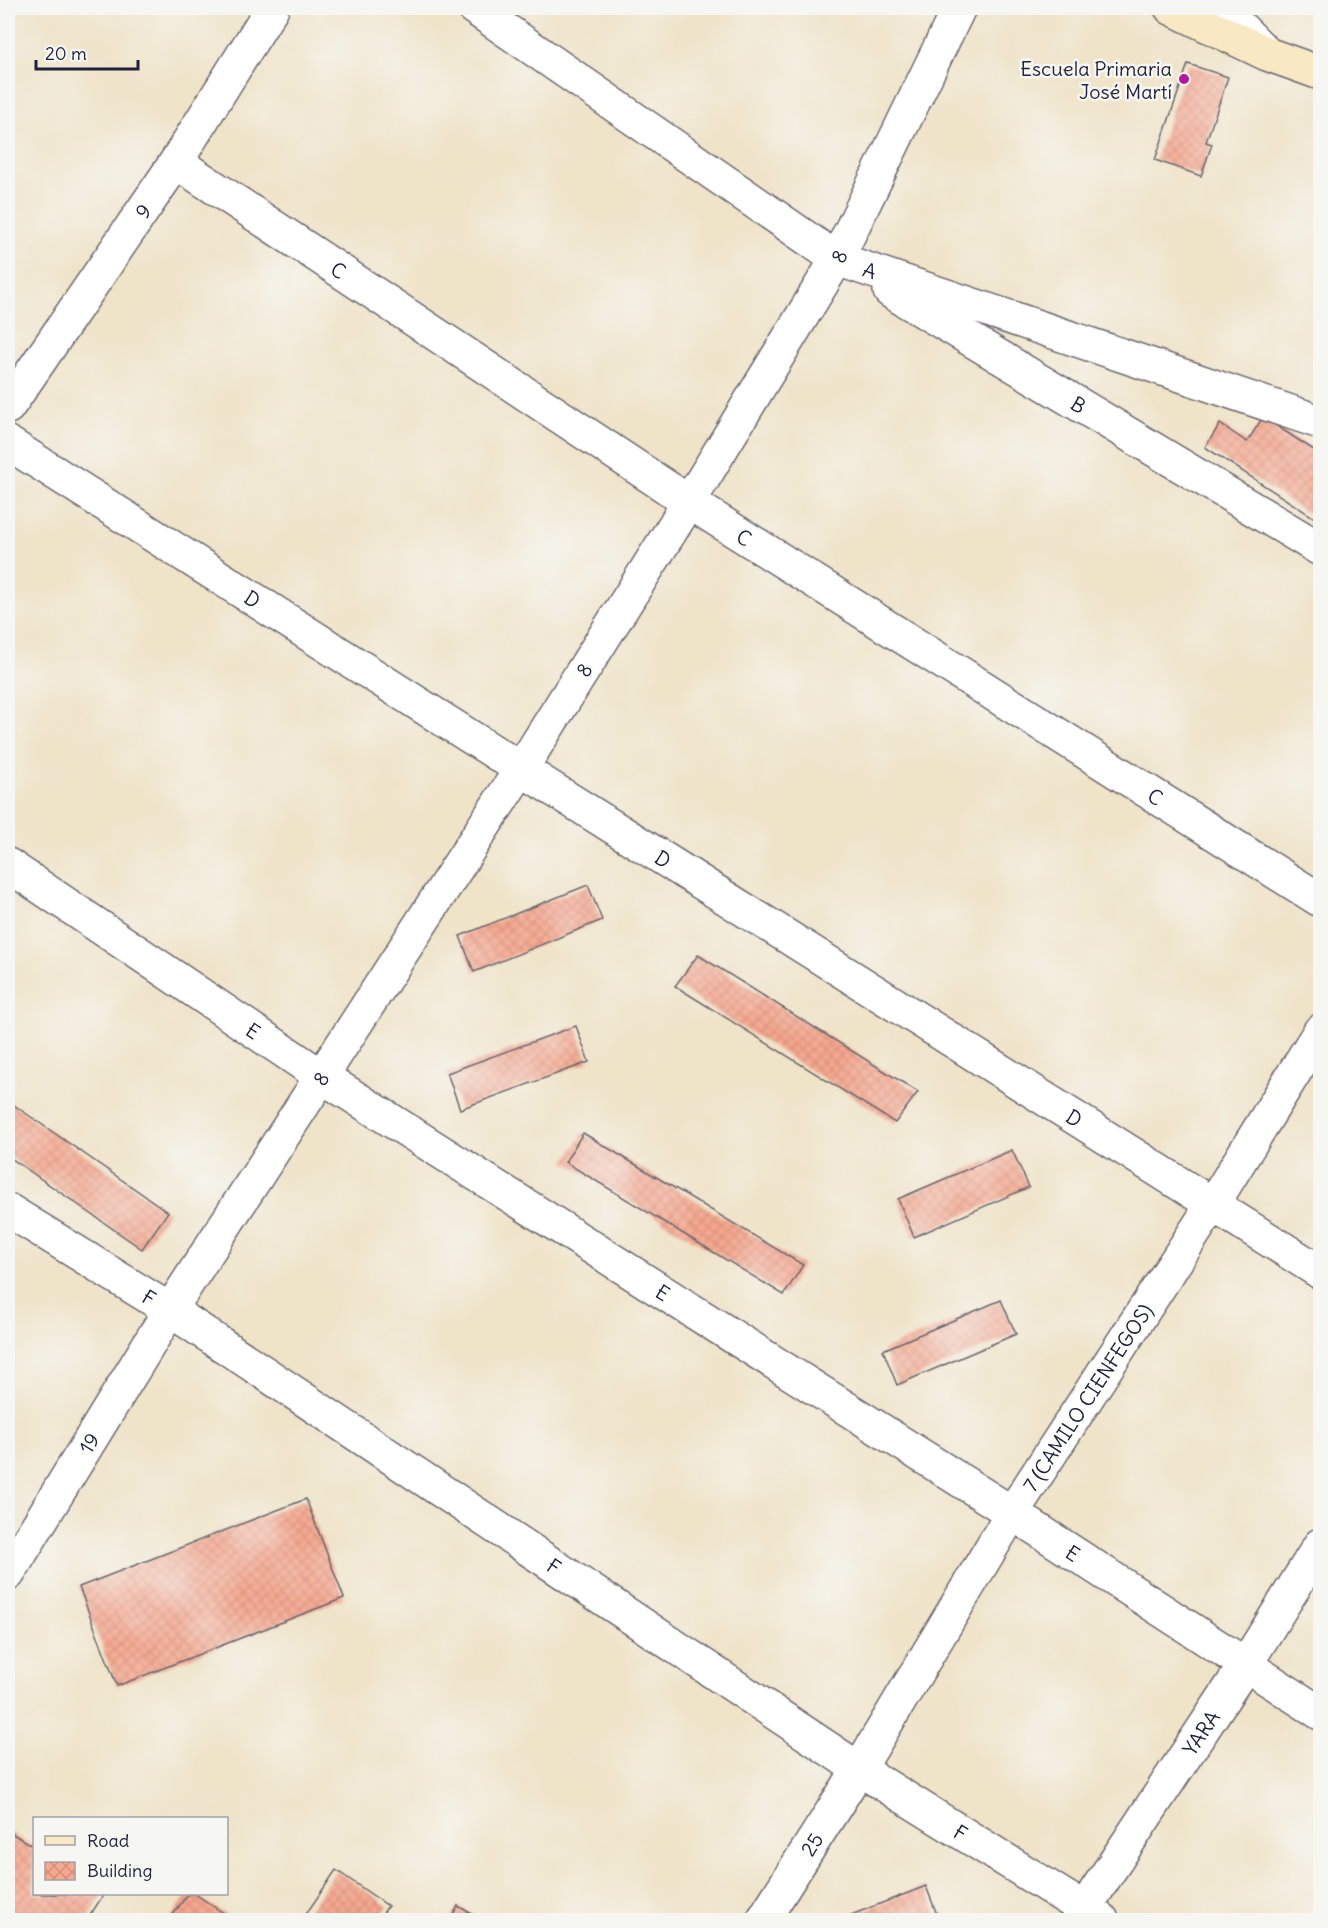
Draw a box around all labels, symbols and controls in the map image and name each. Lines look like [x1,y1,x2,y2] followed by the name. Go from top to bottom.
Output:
[36,33,138,71] scale bar
[45,42,87,65] text: 20 m
[1020,56,1172,104] place label: Escuela Primaria José Martí
[1177,72,1191,86] marker: Escuela Primaria José Martí
[129,199,156,223] street label: 9
[825,245,852,267] street label: 8
[326,256,351,284] street label: C
[860,256,880,284] street label: A
[1067,390,1091,418] street label: B
[732,523,757,551] street label: C
[240,584,265,613] street label: D
[570,658,597,681] street label: 8
[1143,782,1168,810] street label: C
[651,844,676,873] street label: D
[242,1017,265,1044] street label: E
[307,1067,334,1090] street label: 8
[1062,1103,1087,1132] street label: D
[651,1279,675,1306] street label: E
[138,1284,161,1311] street label: F
[1017,1299,1157,1496] street label: 7 (CAMILO CIENFEGOS)
[73,1428,104,1458] street label: 19
[1061,1539,1085,1566] street label: E
[543,1552,566,1579] street label: F
[1177,1705,1225,1760] street label: YARA
[33,1817,228,1895] legend
[949,1819,972,1846] street label: F
[795,1828,828,1860] street label: 25
[87,1829,130,1852] text: Road
[87,1859,152,1882] text: Building

